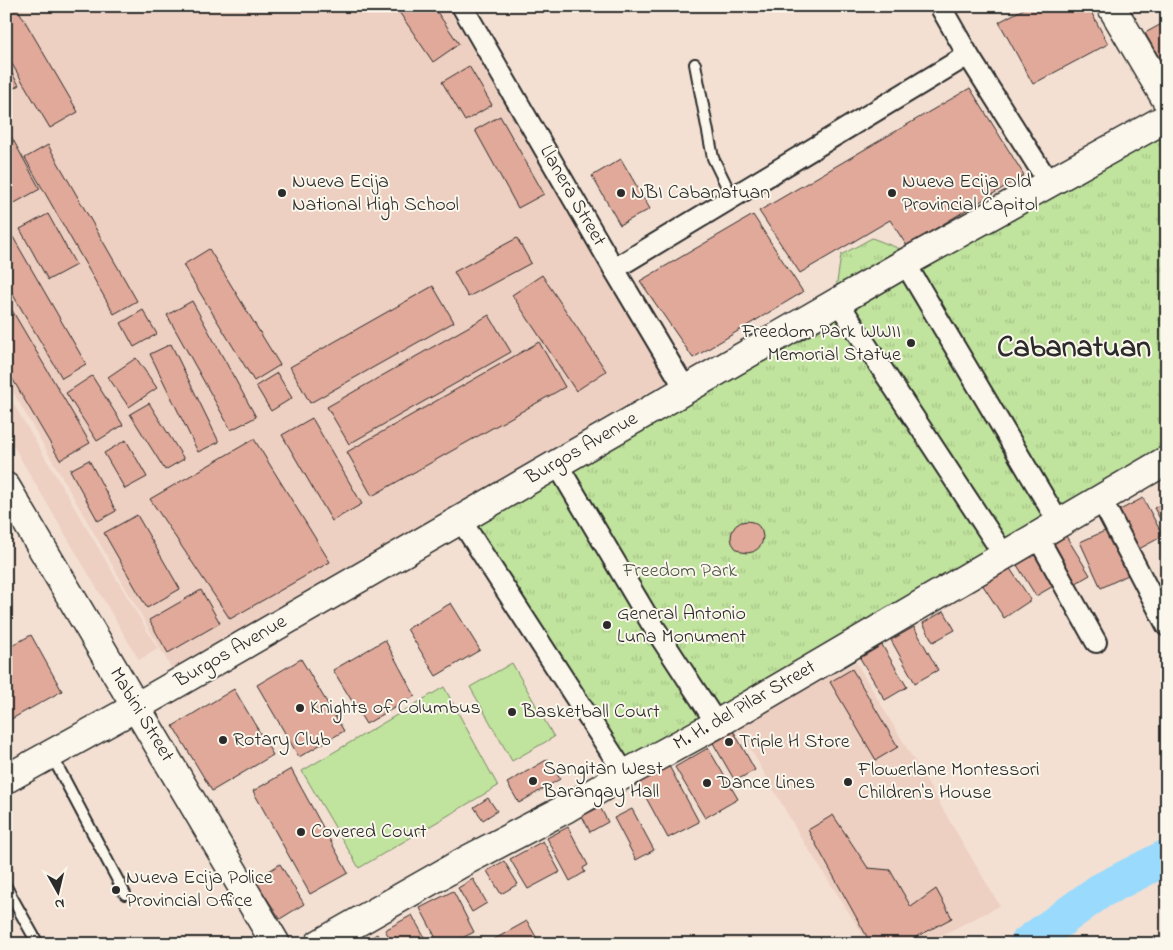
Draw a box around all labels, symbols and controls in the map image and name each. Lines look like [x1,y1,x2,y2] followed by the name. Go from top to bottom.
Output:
[531,140,613,252] street label: Llanera Street
[292,168,459,221] place label: Nueva Ecija National High School
[902,168,1038,220] place label: Nueva Ecija Old Provincial Capitol
[631,179,770,208] place label: NBI Cabanatuan
[276,187,288,199] marker: Nueva Ecija National High School
[615,187,627,199] marker: NBI Cabanatuan
[886,187,898,199] marker: Nueva Ecija Old Provincial Capitol
[741,318,901,370] place label: Freedom Park WWII Memorial Statue
[997,327,1151,371] district label: Cabanatuan
[905,337,917,349] marker: Freedom Park WWII Memorial Statue
[520,405,644,494] street label: Burgos Avenue
[622,557,737,586] park label: Freedom Park
[617,600,747,652] place label: General Antonio Luna Monument
[169,608,293,697] street label: Burgos Avenue
[601,619,613,631] marker: General Antonio Luna Monument
[668,653,822,759] street label: M. H. del Pilar Street
[101,662,181,768] street label: Mabini Street
[310,694,481,724] place label: Knights of Columbus
[521,698,660,727] place label: Basketball Court
[294,702,306,714] marker: Knights of Columbus
[506,706,518,718] marker: Basketball Court
[233,726,331,755] place label: Rotary Club
[739,728,850,757] place label: Triple H Store
[217,734,229,746] marker: Rotary Club
[723,736,735,748] marker: Triple H Store
[542,755,663,808] place label: Sangitan West Barangay Hall
[857,756,1040,808] place label: Flowerlane Montessori Children's House
[716,769,815,798] place label: Dance Lines
[527,775,539,787] marker: Sangitan West Barangay Hall
[842,776,854,788] marker: Flowerlane Montessori Children's House
[701,777,713,789] marker: Dance Lines
[311,818,427,847] place label: Covered Court
[295,826,307,838] marker: Covered Court
[126,864,273,916] place label: Nueva Ecija Police Provincial Office
[32,868,82,918] north arrow
[110,884,122,896] marker: Nueva Ecija Police Provincial Office
[53,892,66,914] text: N

